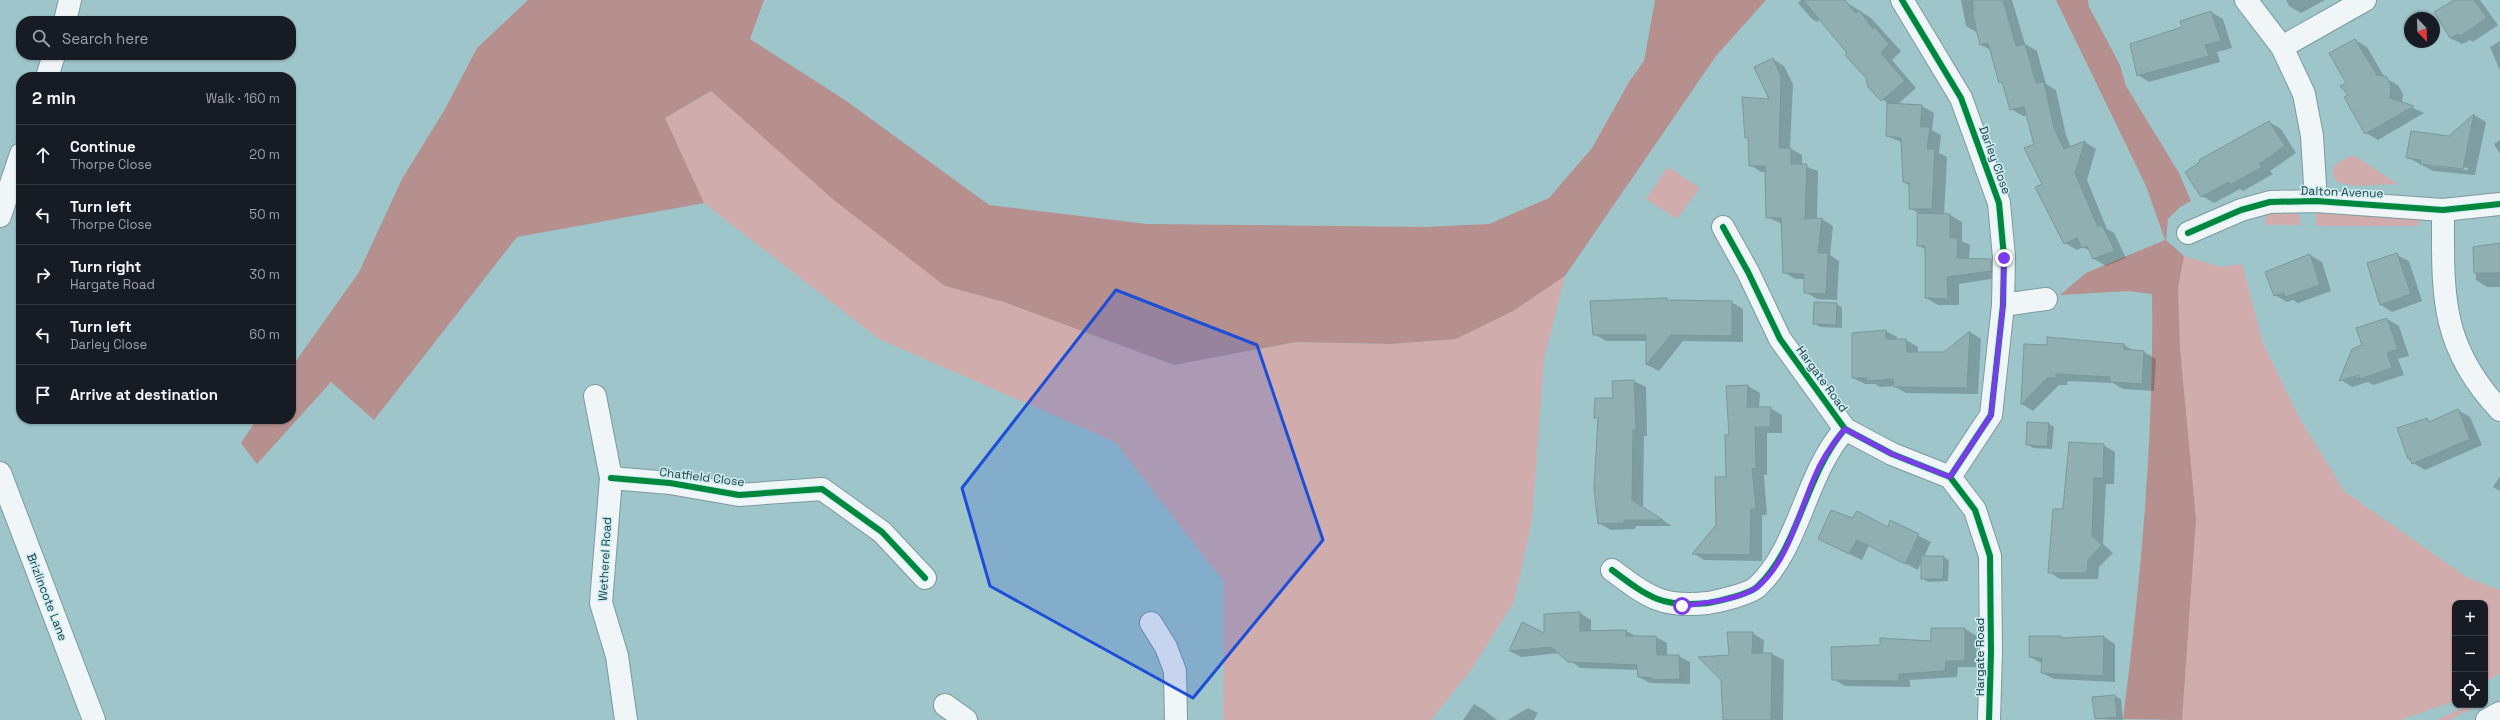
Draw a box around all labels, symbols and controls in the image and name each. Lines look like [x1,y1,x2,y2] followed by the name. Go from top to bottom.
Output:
[2404,12,2440,48] north arrow
[16,16,296,60] search box
[30,27,52,49] icon: search
[62,29,148,48] text: Search here
[32,87,76,109] text: 2 min
[206,90,280,107] text: Walk · 160 m
[1975,124,2015,196] street label: Darley Close
[70,137,136,156] text: Continue
[32,144,54,166] icon: ahead
[249,146,280,163] text: 20 m
[70,156,152,173] text: Thorpe Close
[2300,183,2384,201] street label: Dalton Avenue
[70,197,132,216] text: Turn left
[32,204,54,226] icon: left
[249,206,280,223] text: 50 m
[70,216,152,233] text: Thorpe Close
[1995,249,2013,267] route end
[70,257,141,276] text: Turn right
[32,264,54,286] icon: right
[249,266,280,283] text: 30 m
[70,276,155,293] text: Hargate Road
[70,317,132,336] text: Turn left
[32,324,54,346] icon: left
[249,326,280,343] text: 60 m
[70,336,147,353] text: Darley Close
[1793,343,1851,415] street label: Hargate Road
[32,384,54,406] icon: arrive
[70,385,218,404] text: Arrive at destination
[658,464,746,490] street label: Chatfield Close
[595,517,615,601] street label: Wetherel Road
[23,551,71,643] street label: Brizlincote Lane
[1673,597,1691,615] route start
[2452,600,2488,708] map controls
[2452,600,2488,636] button: +
[1972,618,1988,696] street label: Hargate Road
[2452,636,2488,672] button: −
[2452,672,2488,708] button: locate

